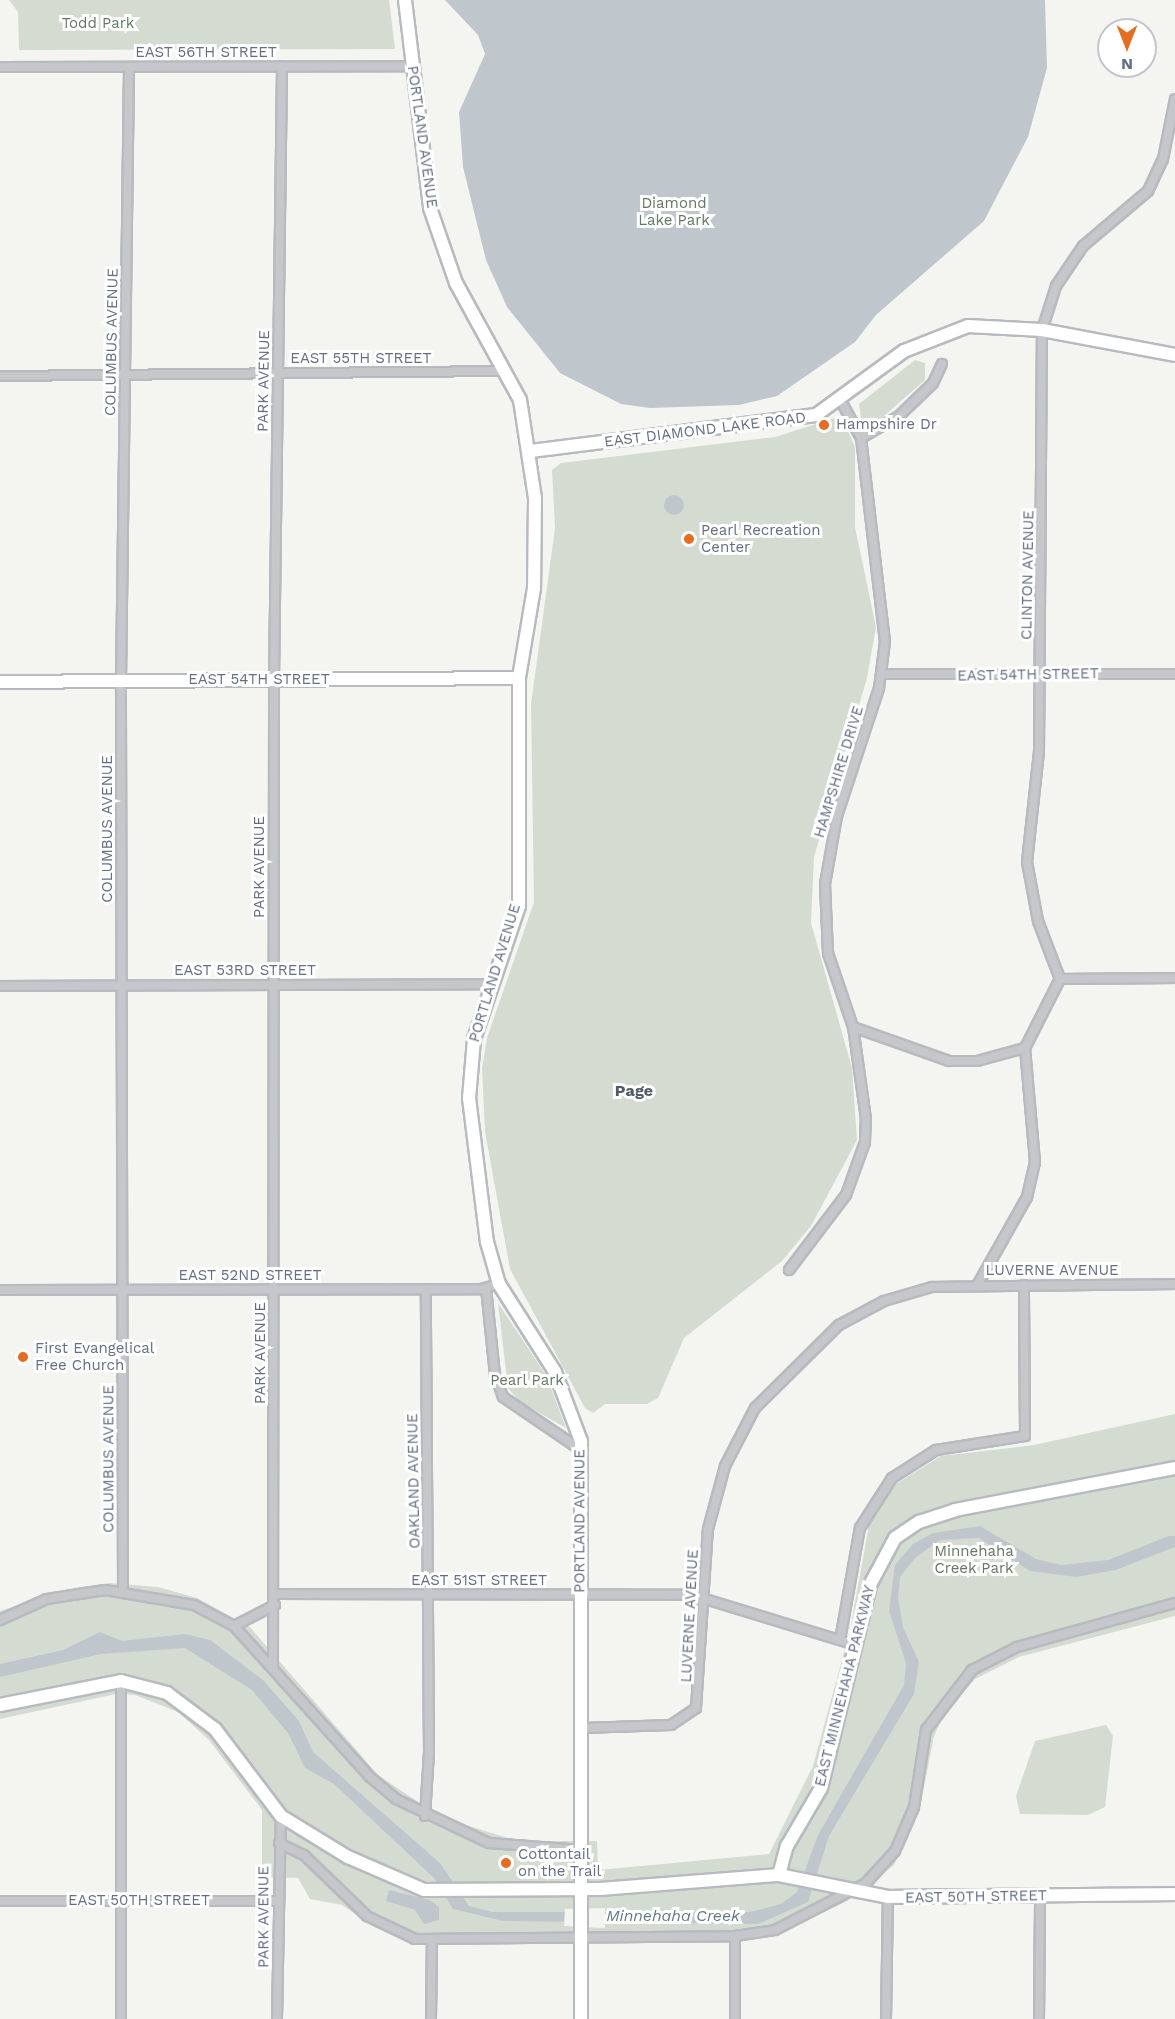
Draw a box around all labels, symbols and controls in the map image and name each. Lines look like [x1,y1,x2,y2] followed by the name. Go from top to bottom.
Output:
[62,15,134,33] park label: Todd Park
[1097,18,1157,78] north arrow
[135,44,277,62] street label: EAST 56TH STREET
[1121,55,1133,74] text: N
[403,64,441,210] street label: PORTLAND AVENUE
[638,194,710,229] park label: Diamond Lake Park
[102,268,122,416] street label: COLUMBUS AVENUE
[254,329,274,433] street label: PARK AVENUE
[290,350,432,368] street label: EAST 55TH STREET
[603,409,807,451] street label: EAST DIAMOND LAKE ROAD
[836,416,937,434] place label: Hampshire Dr
[817,418,831,432] marker: Hampshire Dr
[1018,510,1038,640] street label: CLINTON AVENUE
[701,521,821,556] place label: Pearl Recreation Center
[682,532,696,546] marker: Pearl Recreation Center
[957,665,1099,685] street label: EAST 54TH STREET
[188,671,330,689] street label: EAST 54TH STREET
[810,704,868,840] street label: HAMPSHIRE DRIVE
[99,755,117,903] street label: COLUMBUS AVENUE
[251,816,269,918] street label: PARK AVENUE
[465,901,525,1045] street label: PORTLAND AVENUE
[174,962,316,980] street label: EAST 53RD STREET
[615,1081,653,1101] district label: Page
[985,1262,1119,1280] street label: LUVERNE AVENUE
[178,1267,322,1285] street label: EAST 52ND STREET
[252,1302,270,1404] street label: PARK AVENUE
[35,1339,154,1374] place label: First Evangelical Free Church
[16,1350,30,1364] marker: First Evangelical Free Church
[490,1372,564,1390] park label: Pearl Park
[100,1385,118,1533] street label: COLUMBUS AVENUE
[404,1413,424,1549] street label: OAKLAND AVENUE
[571,1449,589,1593] street label: PORTLAND AVENUE
[934,1542,1014,1577] park label: Minnehaha Creek Park
[678,1549,702,1683] street label: LUVERNE AVENUE
[410,1572,548,1590] street label: EAST 51ST STREET
[811,1583,879,1789] street label: EAST MINNEHAHA PARKWAY
[518,1845,602,1880] place label: Cottontail on the Trail
[499,1856,513,1870] marker: Cottontail on the Trail
[255,1866,273,1968] street label: PARK AVENUE
[905,1887,1047,1907] street label: EAST 50TH STREET
[68,1892,210,1910] street label: EAST 50TH STREET
[606,1906,740,1926] water label: Minnehaha Creek

